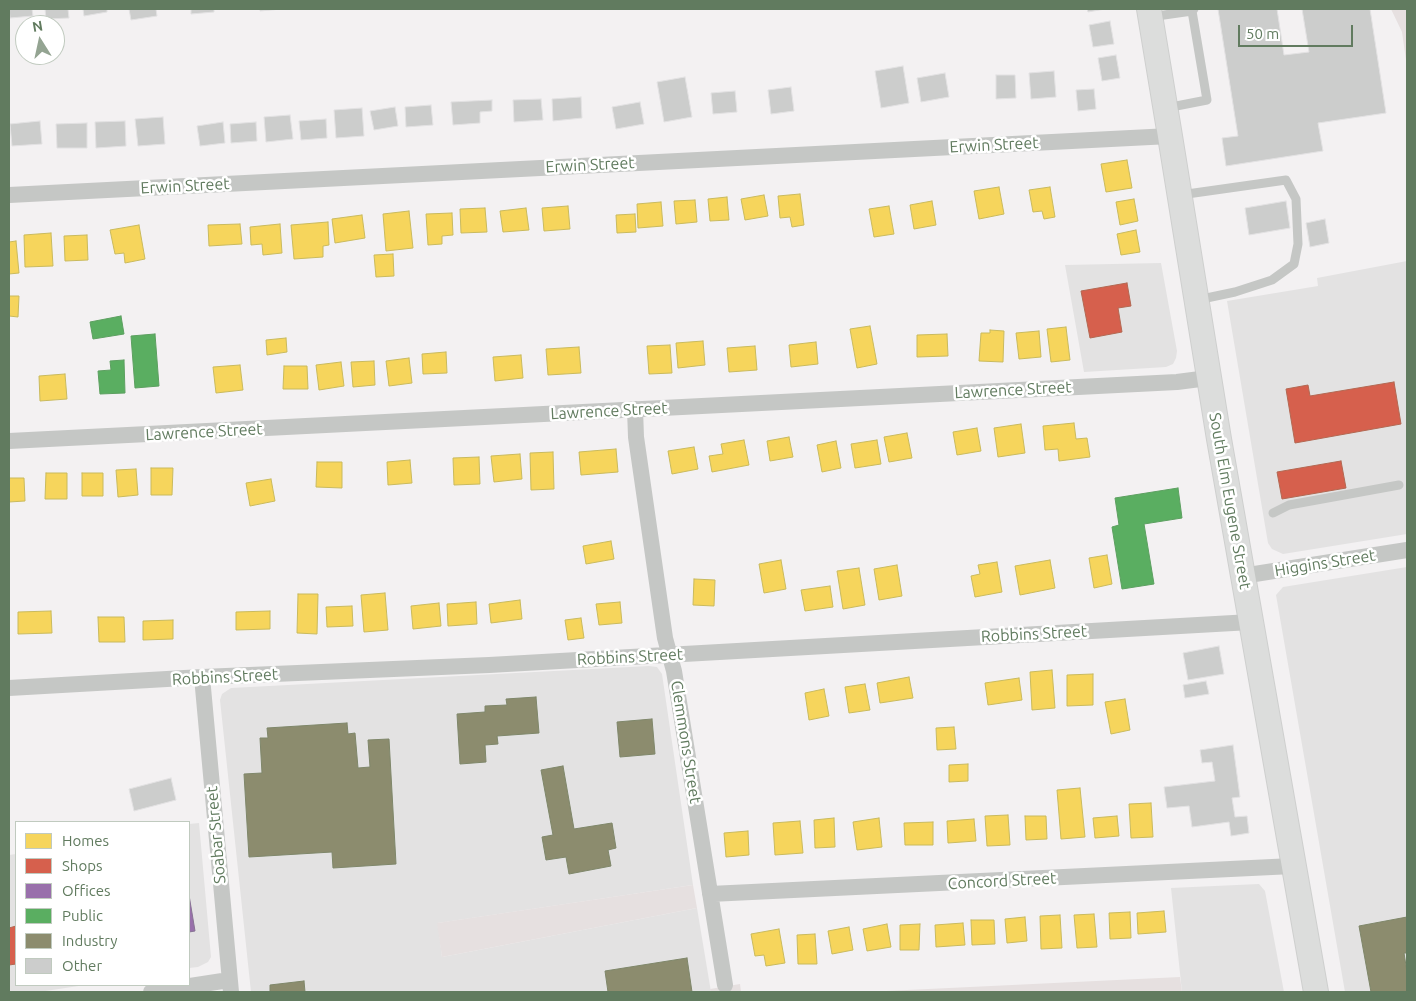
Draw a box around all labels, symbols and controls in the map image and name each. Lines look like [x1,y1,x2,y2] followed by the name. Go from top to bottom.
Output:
[15,15,65,65] north arrow
[1241,15,1356,47] scale bar
[31,17,44,35] text: N
[1246,25,1279,42] text: 50 m
[949,133,1039,157] street label: Erwin Street
[545,153,635,177] street label: Erwin Street
[140,174,230,198] street label: Erwin Street
[954,377,1072,403] street label: Lawrence Street
[550,398,668,424] street label: Lawrence Street
[1205,411,1255,591] street label: South Elm Eugene Street
[145,419,263,445] street label: Lawrence Street
[1273,546,1377,580] street label: Higgins Street
[980,622,1088,646] street label: Robbins Street
[576,645,684,669] street label: Robbins Street
[171,665,279,689] street label: Robbins Street
[667,679,705,805] street label: Clemmons Street
[202,785,230,885] street label: Soabar Street
[15,821,190,986] legend
[62,832,109,849] text: Homes
[62,857,103,874] text: Shops
[947,869,1057,893] street label: Concord Street
[62,882,110,899] text: Offices
[62,907,103,924] text: Public
[62,932,117,949] text: Industry
[62,957,102,974] text: Other

